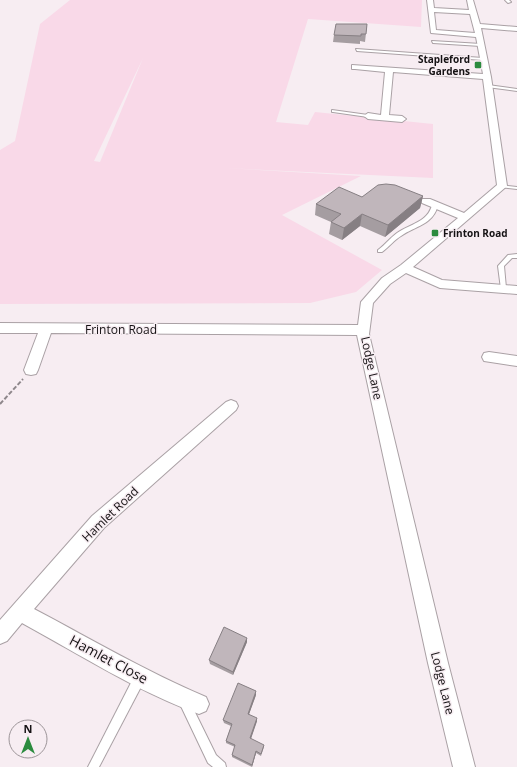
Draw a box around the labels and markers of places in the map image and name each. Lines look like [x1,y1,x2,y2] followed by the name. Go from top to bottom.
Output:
[418,52,470,78] place label: Stapleford Gardens
[473,60,483,70] marker: Stapleford Gardens
[443,226,508,240] place label: Frinton Road
[430,228,440,238] marker: Frinton Road

